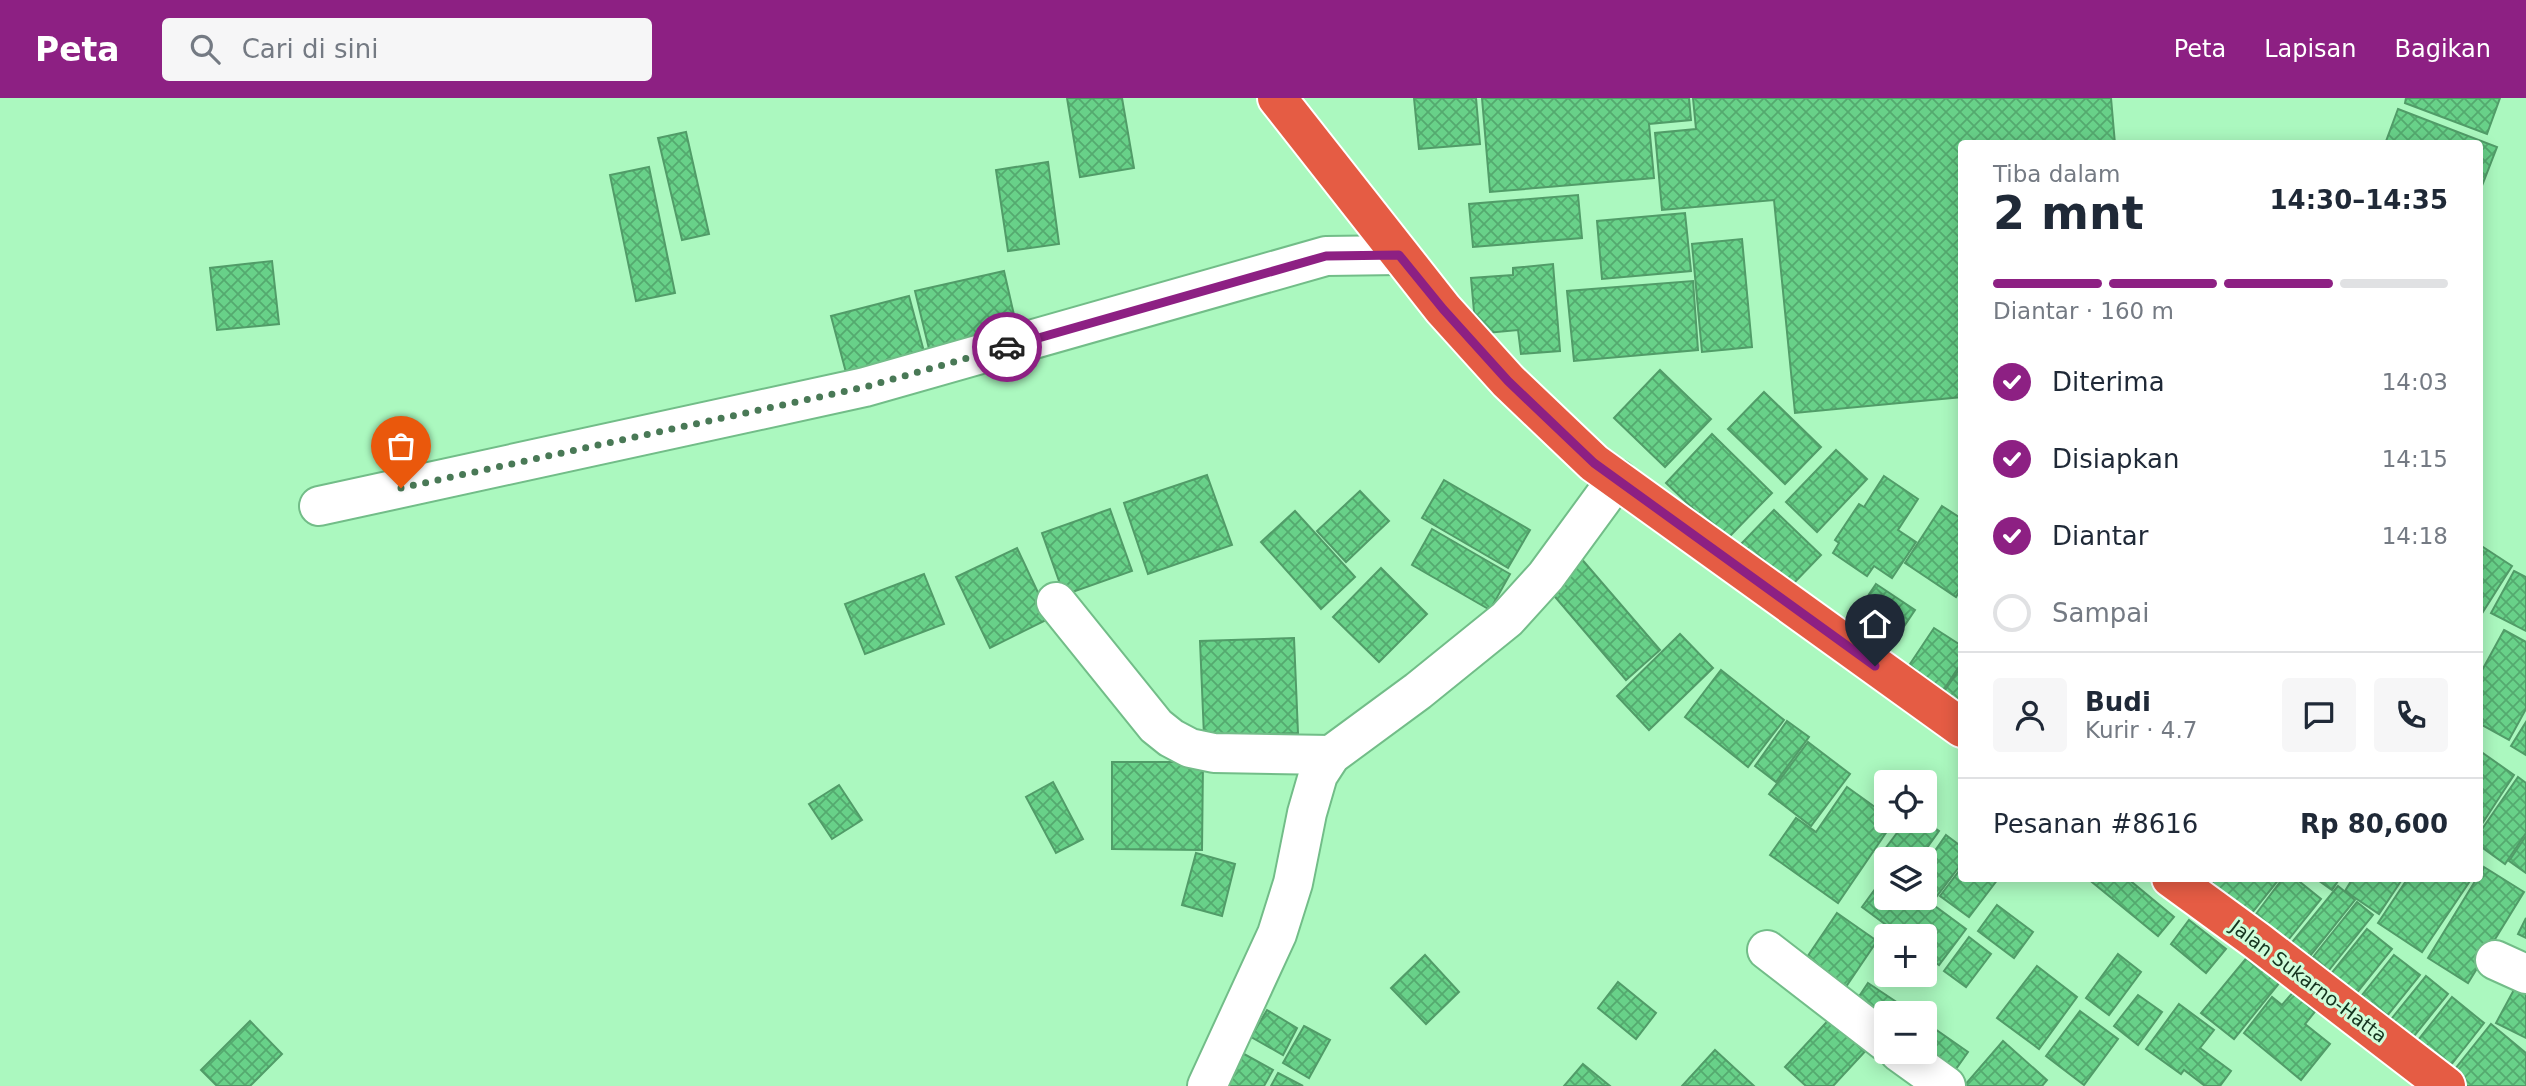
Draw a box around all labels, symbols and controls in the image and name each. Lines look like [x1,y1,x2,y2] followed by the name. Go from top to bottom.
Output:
[162,18,652,81] search box
[35,30,120,69] text: Peta
[186,30,224,68] icon: search
[242,34,378,64] text: Cari di sini
[2174,35,2226,63] text: Peta
[2264,35,2357,63] text: Lapisan
[2395,35,2491,63] text: Bagikan
[1993,161,2120,187] text: Tiba dalam
[2269,185,2448,215] text: 14:30–14:35
[1993,186,2144,240] text: 2 mnt
[1993,298,2174,324] text: Diantar · 160 m
[972,312,1042,382] courier
[988,328,1026,366] icon: car
[1993,363,2031,401] icon: check
[2052,367,2165,397] text: Diterima
[2382,369,2448,395] text: 14:03
[371,416,431,488] pin
[382,427,420,465] icon: bag
[1993,440,2031,478] icon: check
[2052,444,2179,474] text: Disiapkan
[2382,446,2448,472] text: 14:15
[1993,517,2031,555] icon: check
[2052,521,2148,551] text: Diantar
[2382,523,2448,549] text: 14:18
[1845,594,1905,666] pin
[2052,598,2149,628] text: Sampai
[1856,605,1894,643] icon: home
[1993,678,2067,752] button: person
[2282,678,2356,752] button: chat
[2374,678,2448,752] button: phone
[2085,687,2151,717] text: Budi
[2085,717,2197,743] text: Kurir · 4.7
[1874,770,1937,1064] map controls
[1874,770,1937,833] button: locate
[1993,809,2198,839] text: Pesanan #8616
[2300,809,2448,839] text: Rp 80,600
[1874,847,1937,910] button: layers
[2226,915,2391,1047] street label: Jalan Sukarno-Hatta
[1874,924,1937,987] button: +
[1874,1001,1937,1064] button: −

